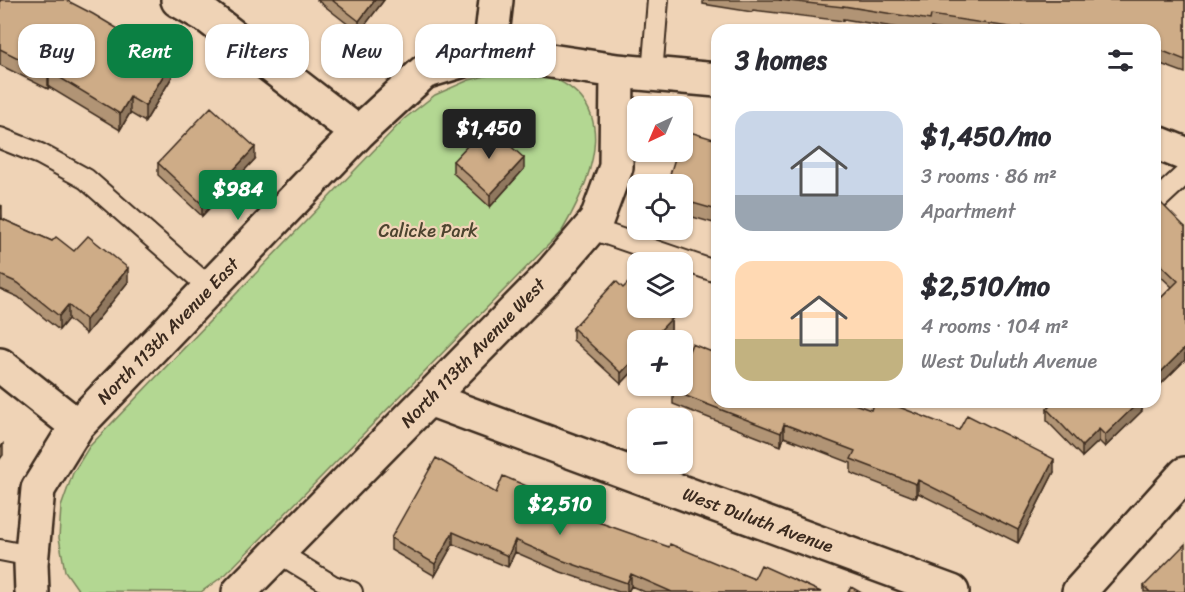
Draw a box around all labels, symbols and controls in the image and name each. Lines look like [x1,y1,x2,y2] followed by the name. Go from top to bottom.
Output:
[18,24,95,78] chip: Buy
[107,24,193,78] chip: Rent
[205,24,309,78] chip: Filters
[321,24,403,78] chip: New
[415,24,556,78] chip: Apartment
[735,37,827,83] text: 3 homes
[1104,44,1137,77] icon: filters
[627,96,693,162] north arrow
[627,96,693,474] map controls
[440,109,538,160] pin: $1,450
[457,111,521,146] text: $1,450
[921,113,1051,159] text: $1,450/mo
[783,135,855,207] icon: home
[921,159,1057,194] text: 3 rooms · 86 m²
[202,170,274,221] pin: $984
[213,172,263,207] text: $984
[627,174,693,240] button: locate
[921,194,1015,229] text: Apartment
[378,215,478,247] park label: Calicke Park
[89,249,248,412] street label: North 113th Avenue East
[627,252,693,318] button: layers
[921,263,1050,309] text: $2,510/mo
[392,270,554,436] street label: North 113th Avenue West
[783,285,855,357] icon: home
[921,309,1069,344] text: 4 rooms · 104 m²
[627,330,693,396] button: +
[921,344,1097,379] text: West Duluth Avenue
[627,408,693,474] button: −
[678,478,838,562] street label: West Duluth Avenue
[511,485,609,536] pin: $2,510
[528,487,592,522] text: $2,510

